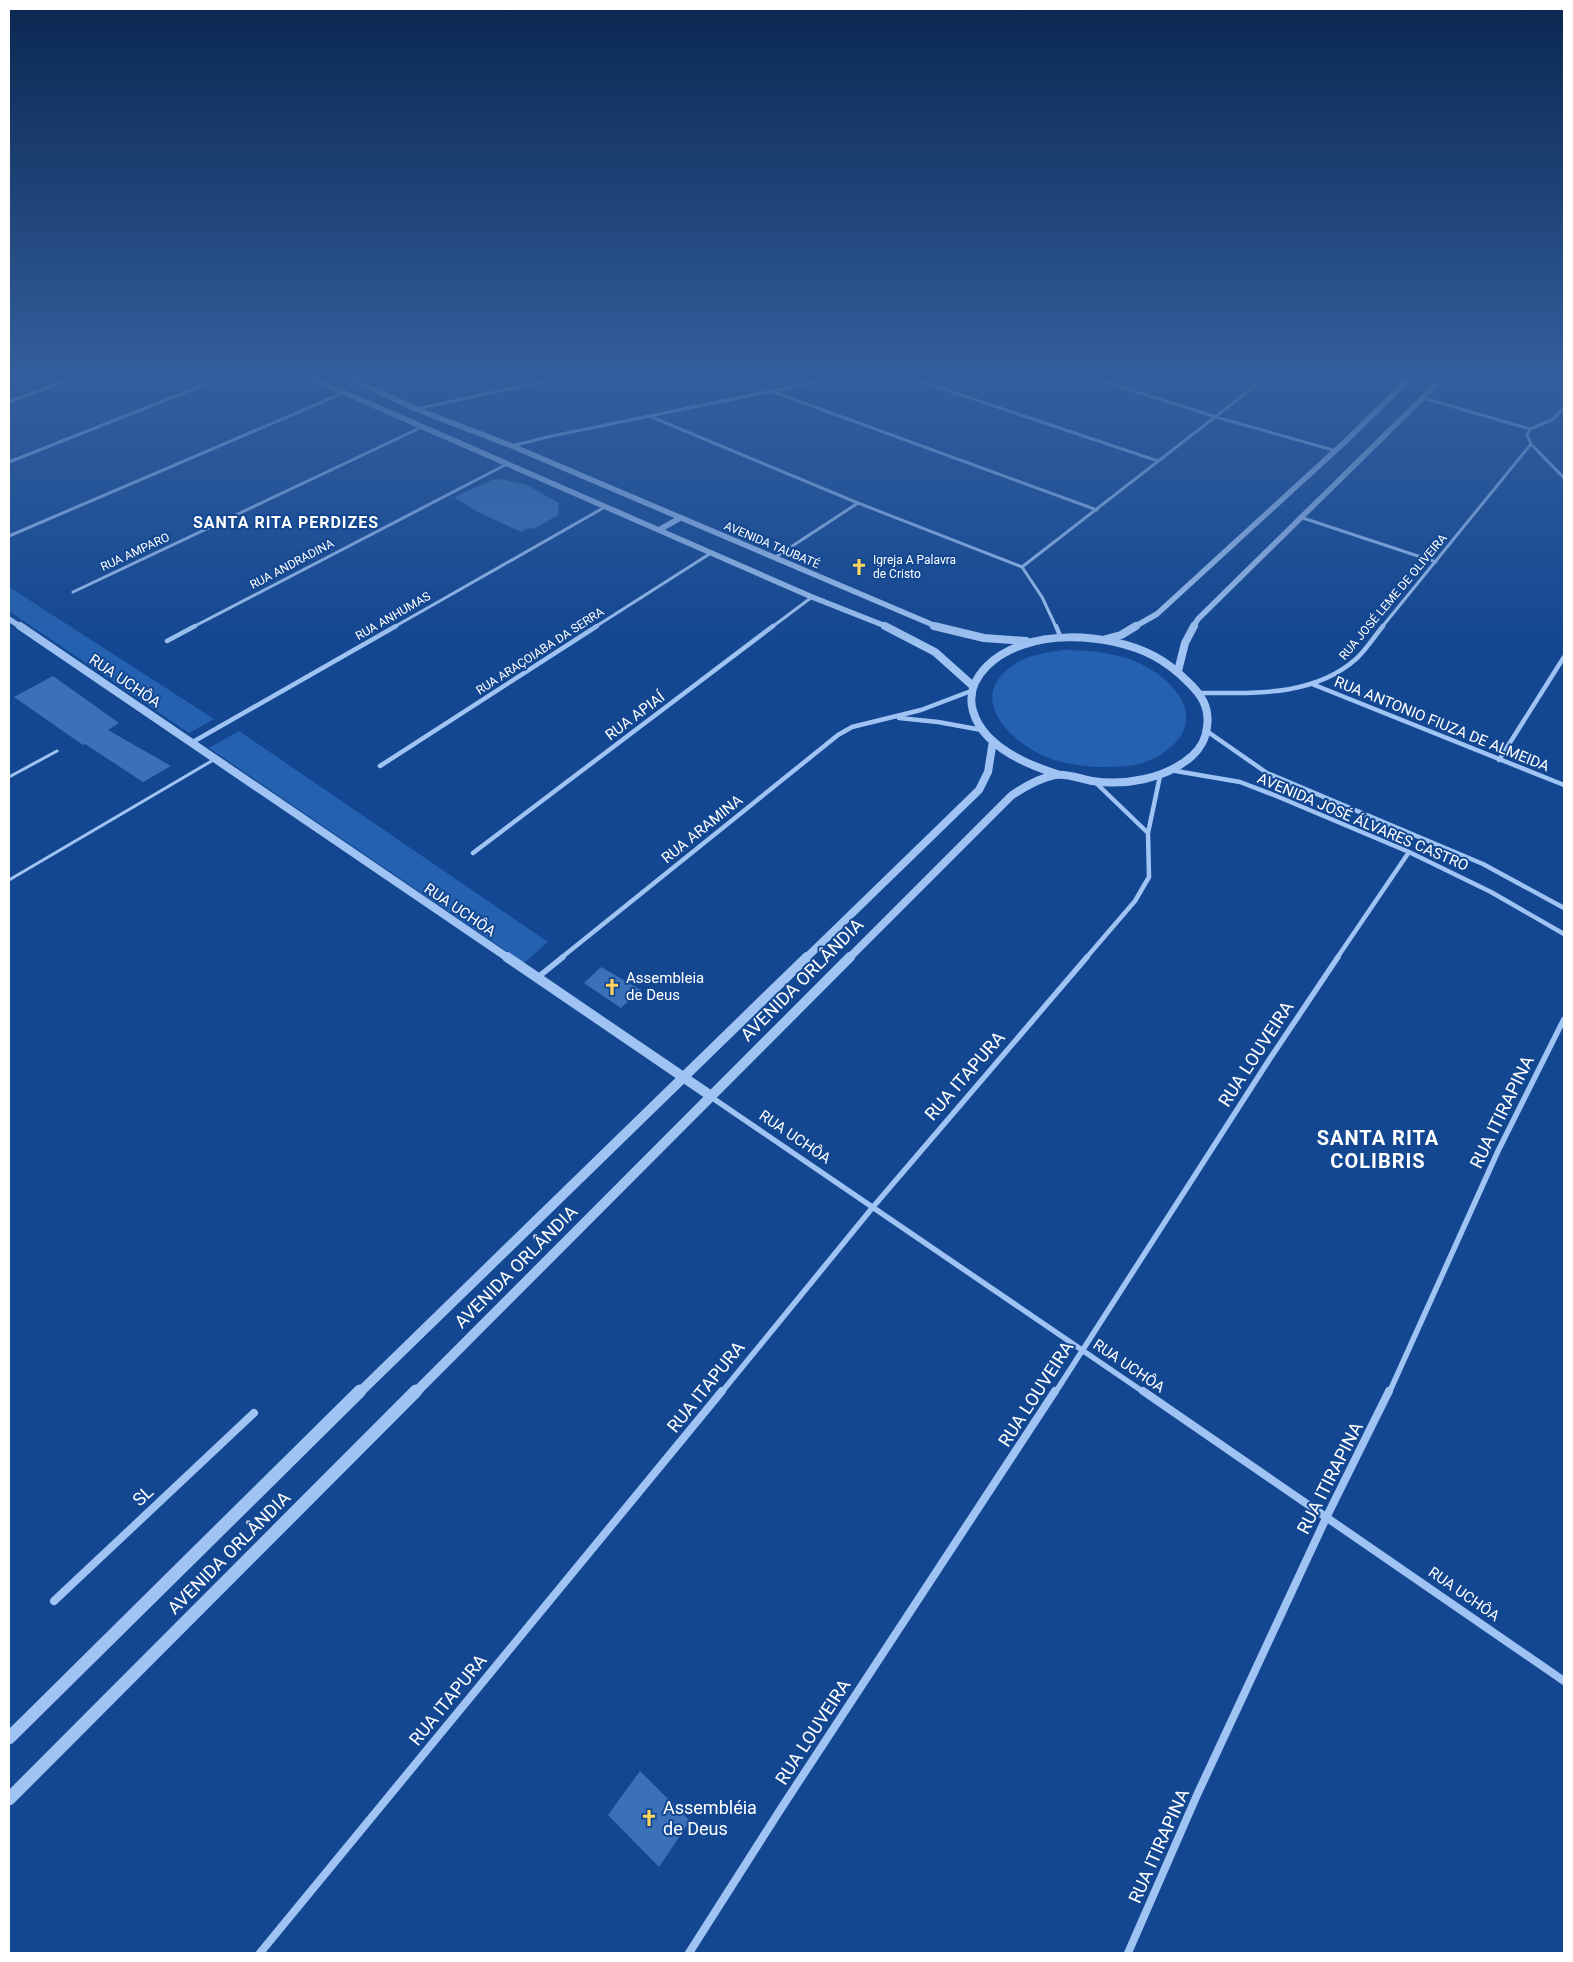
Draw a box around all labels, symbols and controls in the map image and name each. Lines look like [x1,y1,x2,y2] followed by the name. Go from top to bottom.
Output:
[193,513,379,532] district label: SANTA RITA PERDIZES
[722,518,823,572] street label: AVENIDA TAUBATÉ
[98,530,172,574] street label: RUA AMPARO
[1336,531,1450,663] street label: RUA JOSÉ LEME DE OLIVEIRA
[248,536,336,592] street label: RUA ANDRADINA
[873,553,956,581] place label: Igreja A Palavra de Cristo
[849,557,869,577] church icon: Igreja A Palavra de Cristo
[353,589,433,643] street label: RUA ANHUMAS
[473,604,607,698] street label: RUA ARAÇOIABA DA SERRA
[86,650,164,712] street label: RUA UCHÔA
[1332,673,1552,776] street label: RUA ANTONIO FIUZA DE ALMEIDA
[602,687,669,744] street label: RUA APIAÍ
[1255,769,1471,875] street label: AVENIDA JOSÉ ÁLVARES CASTRO
[658,791,746,867] street label: RUA ARAMINA
[421,879,499,941] street label: RUA UCHÔA
[736,914,868,1045] street label: AVENIDA ORLÂNDIA
[626,969,704,1004] place label: Assembleia de Deus
[602,977,622,997] church icon: Assembleia de Deus
[1214,997,1298,1110] street label: RUA LOUVEIRA
[920,1027,1009,1124] street label: RUA ITAPURA
[1465,1052,1538,1172] street label: RUA ITIRAPINA
[756,1106,834,1168] street label: RUA UCHÔA
[1317,1126,1439,1173] district label: SANTA RITA COLIBRIS
[450,1201,582,1332] street label: AVENIDA ORLÂNDIA
[1090,1335,1168,1397] street label: RUA UCHÔA
[662,1337,749,1436] street label: RUA ITAPURA
[994,1337,1078,1450] street label: RUA LOUVEIRA
[1292,1418,1367,1537] street label: RUA ITIRAPINA
[128,1481,157,1510] street label: SL
[163,1487,295,1618] street label: AVENIDA ORLÂNDIA
[1425,1563,1503,1625] street label: RUA UCHÔA
[404,1650,491,1749] street label: RUA ITAPURA
[771,1675,855,1788] street label: RUA LOUVEIRA
[1124,1785,1193,1906] street label: RUA ITIRAPINA
[663,1797,757,1839] place label: Assembléia de Deus
[639,1808,659,1828] church icon: Assembléia de Deus

